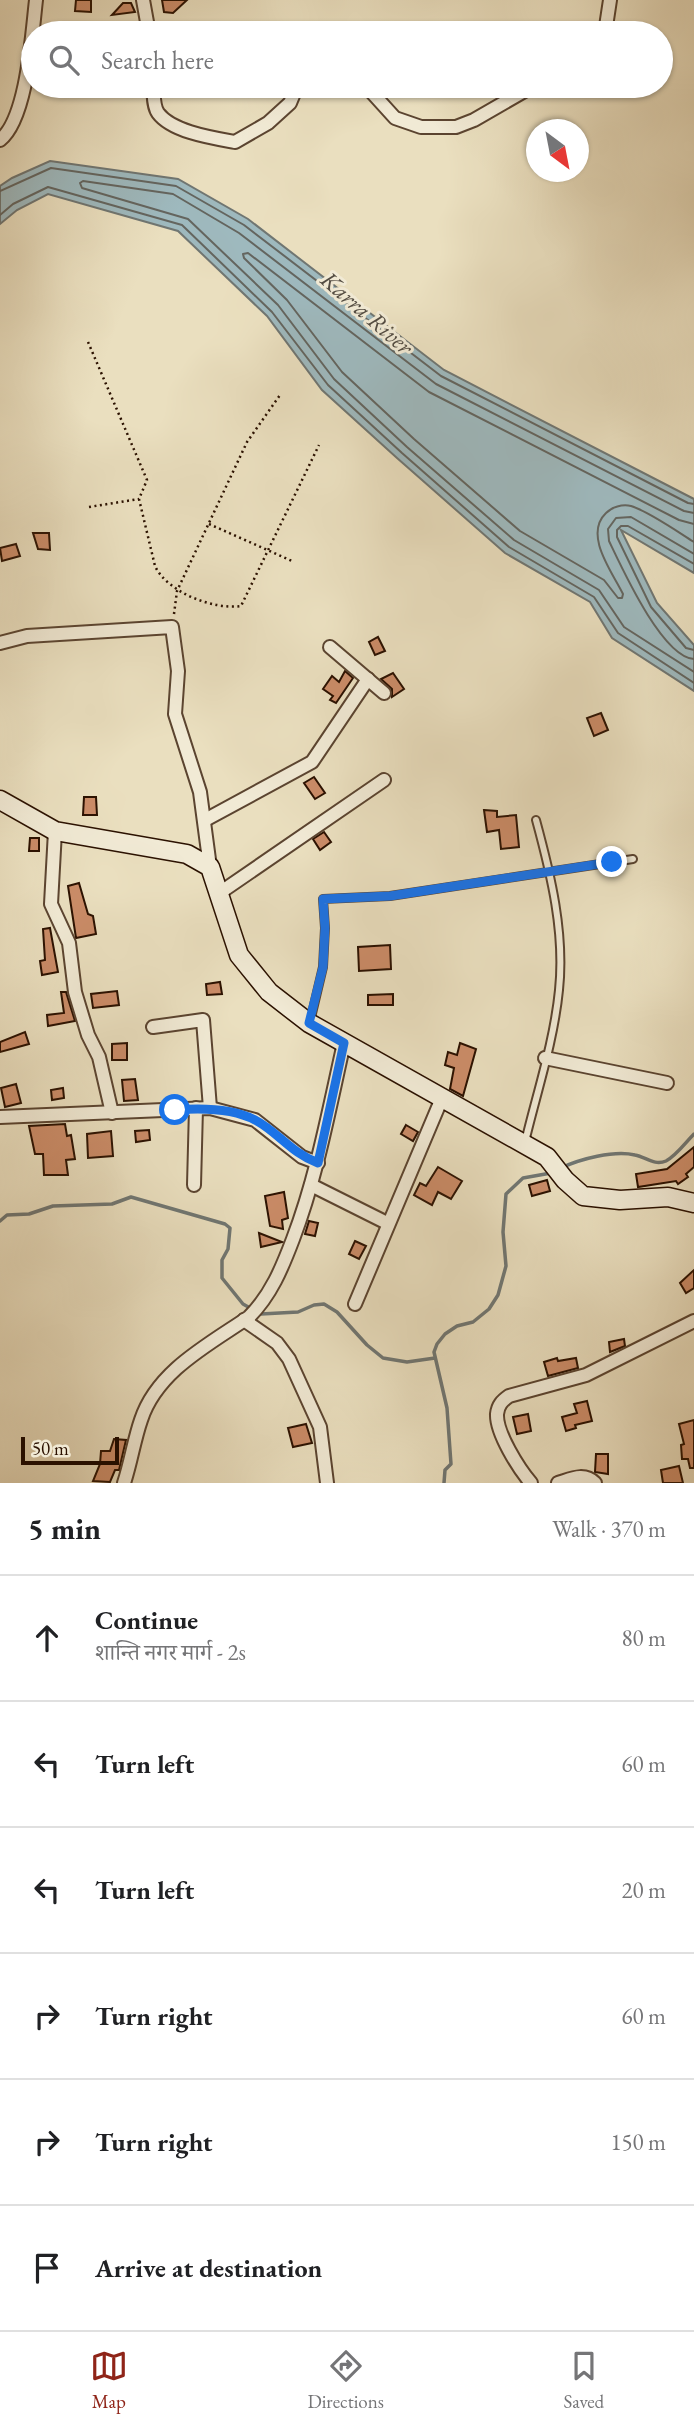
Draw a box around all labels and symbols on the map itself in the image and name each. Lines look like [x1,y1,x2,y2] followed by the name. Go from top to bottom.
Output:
[526,119,589,182] north arrow
[314,263,421,362] water label: Karra River
[596,846,627,877] route end
[159,1094,190,1125] route start
[21,1434,119,1466] scale bar

